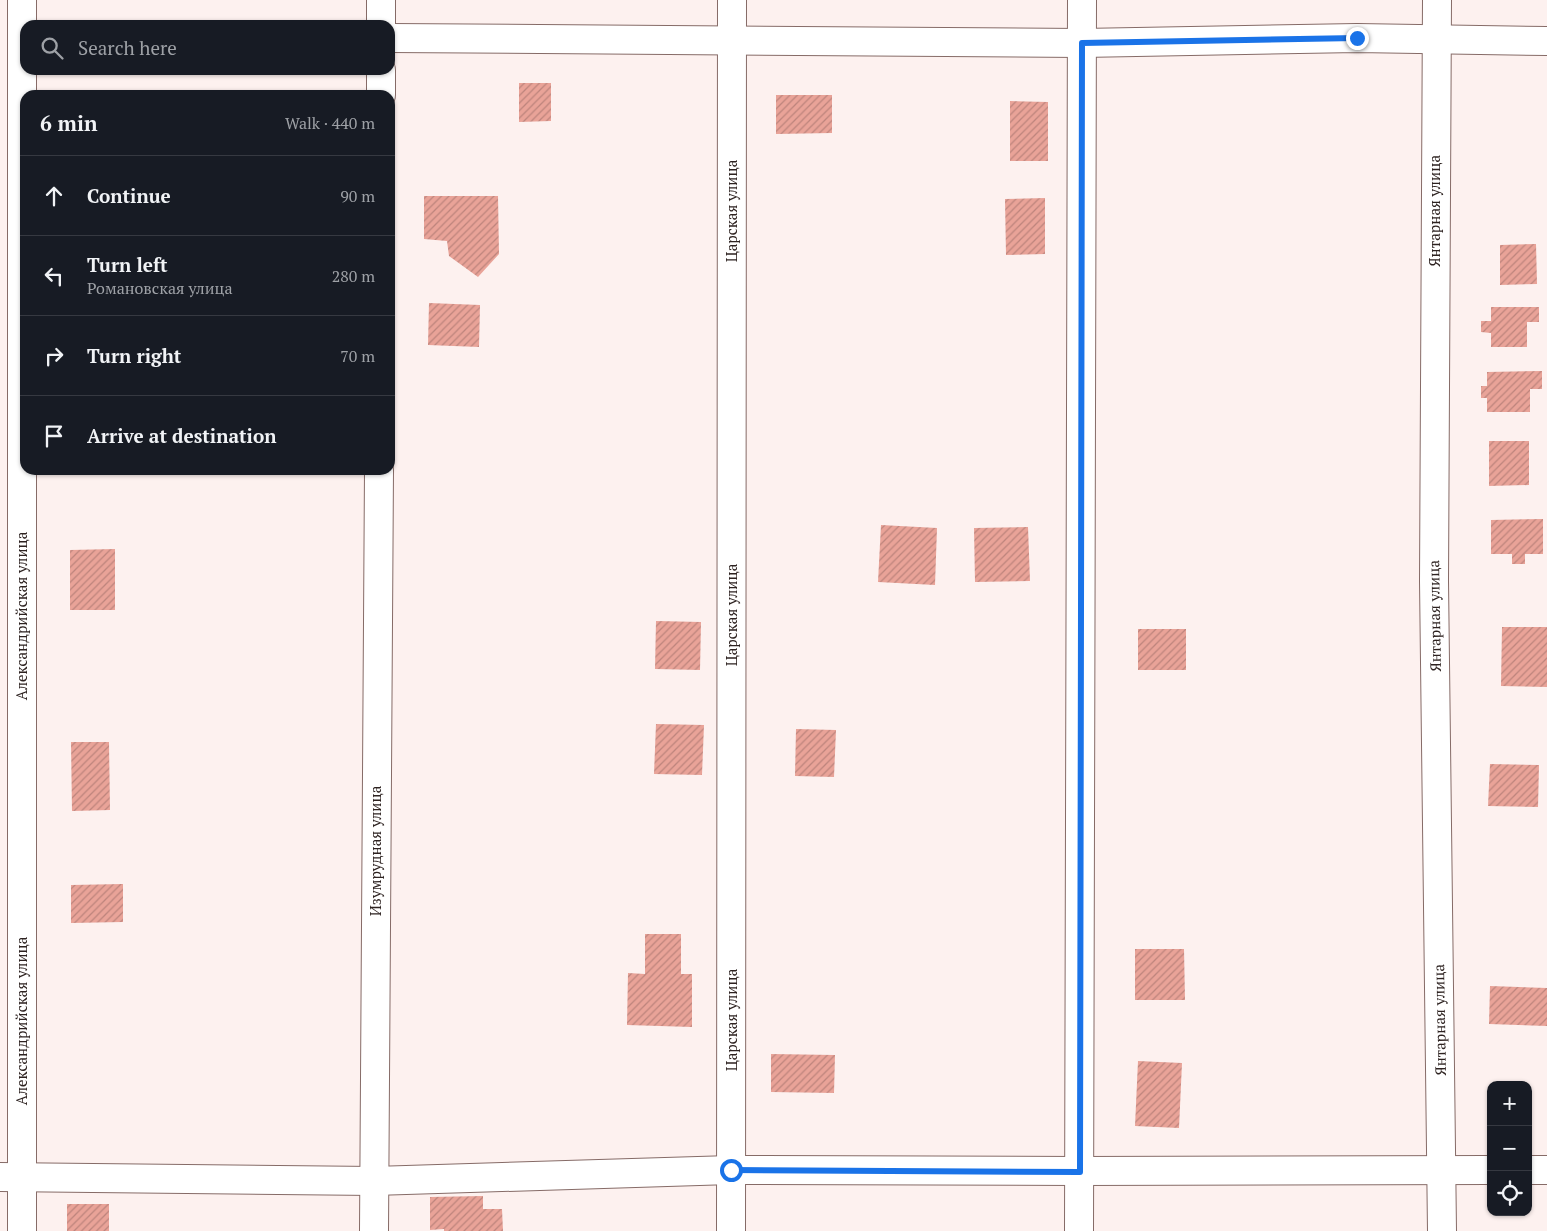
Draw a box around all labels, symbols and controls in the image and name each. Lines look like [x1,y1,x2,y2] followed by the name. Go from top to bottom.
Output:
[20,20,395,75] search box
[1346,27,1369,50] route end
[38,34,66,62] icon: search
[78,35,177,60] text: Search here
[40,109,97,137] text: 6 min
[285,112,375,134] text: Walk · 440 m
[1424,155,1444,267] street label: Янтарная улица
[721,159,741,262] street label: Царская улица
[40,182,68,210] icon: ahead
[87,183,171,208] text: Continue
[340,185,375,207] text: 90 m
[87,252,168,277] text: Turn left
[40,262,68,290] icon: left
[332,265,375,287] text: 280 m
[87,277,232,299] text: Романовская улица
[40,342,68,370] icon: right
[87,343,181,368] text: Turn right
[340,345,375,367] text: 70 m
[40,422,68,450] icon: arrive
[87,423,276,448] text: Arrive at destination
[11,531,31,700] street label: Александрийская улица
[1423,559,1445,672] street label: Янтарная улица
[721,563,741,666] street label: Царская улица
[365,785,385,916] street label: Изумрудная улица
[11,936,31,1105] street label: Александрийская улица
[1428,963,1450,1076] street label: Янтарная улица
[721,968,741,1071] street label: Царская улица
[1487,1081,1532,1216] map controls
[1487,1081,1532,1126] button: +
[1487,1126,1532,1171] button: −
[720,1159,743,1182] route start
[1487,1171,1532,1216] button: locate

